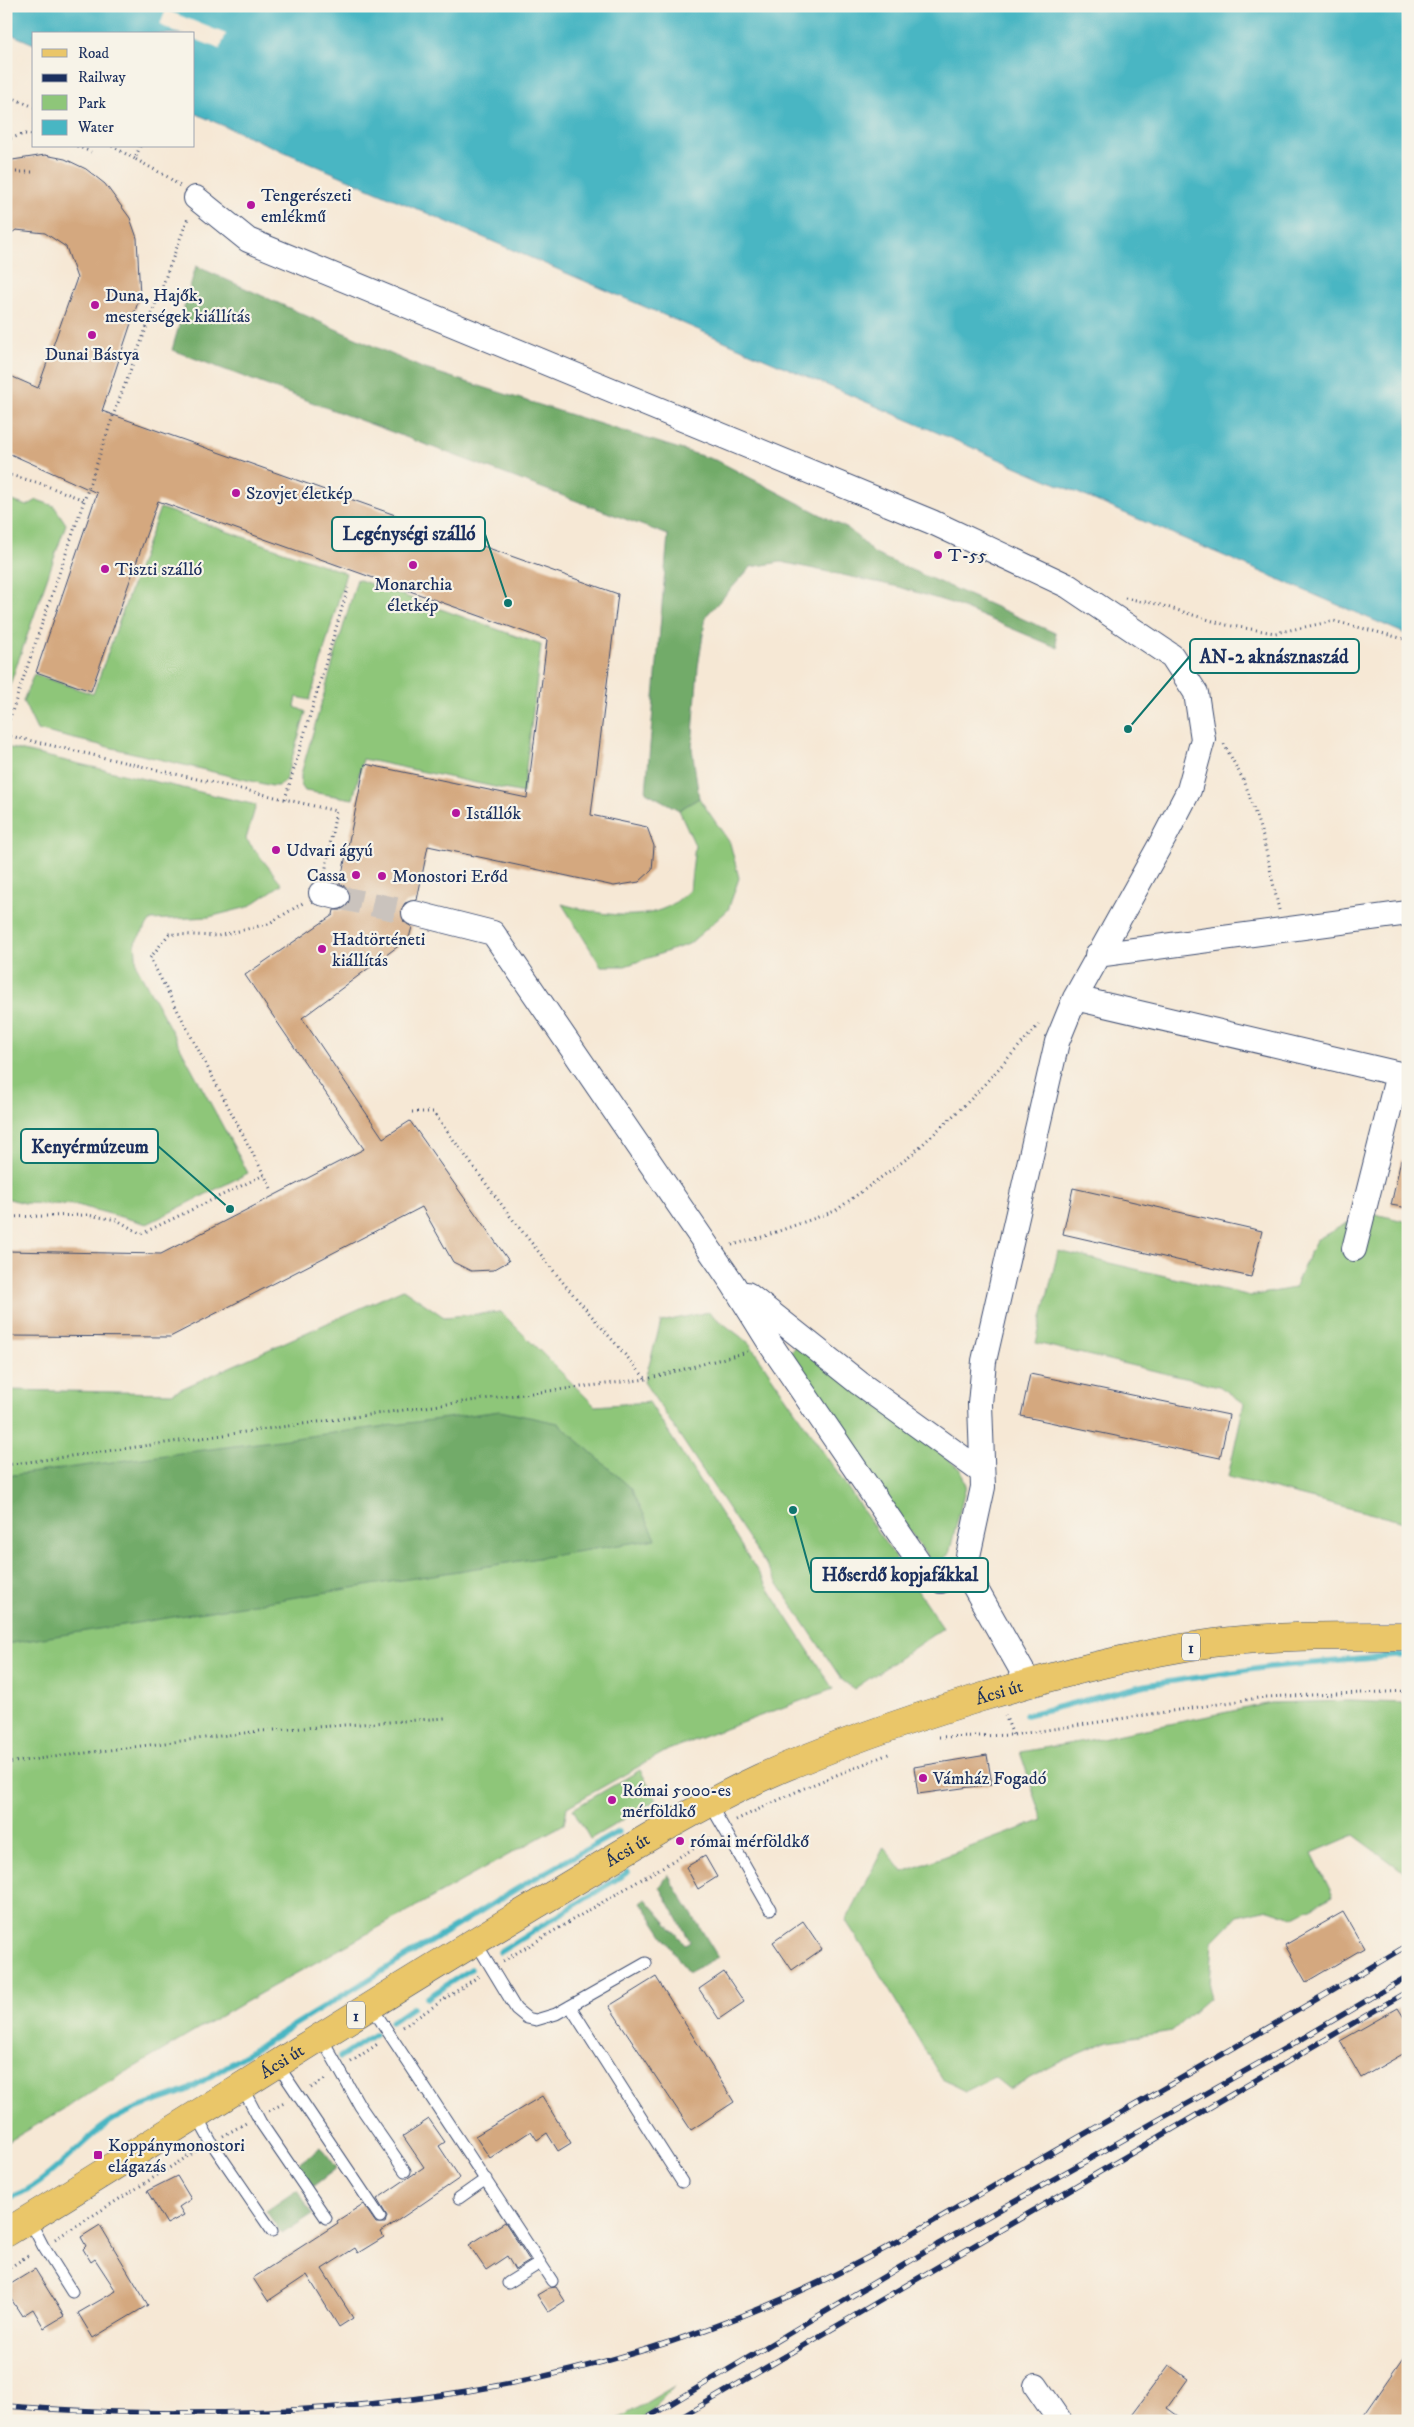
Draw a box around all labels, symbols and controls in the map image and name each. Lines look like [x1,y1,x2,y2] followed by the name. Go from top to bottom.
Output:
[32,32,195,148] legend
[78,44,110,63] text: Road
[78,68,126,87] text: Railway
[78,94,107,113] text: Park
[77,118,114,137] text: Water
[261,185,352,228] place label: Tengerészeti emlékmű
[245,199,257,211] marker: Tengerészeti emlékmű
[105,285,250,328] place label: Duna, Hajők, mesterségek kiállítás
[89,299,101,311] marker: Duna, Hajők, mesterségek kiállítás
[86,329,98,341] marker: Dunai Bástya
[45,344,140,366] place label: Dunai Bástya
[246,483,353,505] place label: Szovjet életkép
[230,487,242,499] marker: Szovjet életkép
[332,517,485,551] callout: Legénységi szálló
[342,523,476,546] text: Legénységi szálló
[948,545,987,567] place label: T-55
[932,549,944,561] marker: T-55
[115,559,202,581] place label: Tiszti szálló
[407,559,419,571] marker: Monarchia életkép
[99,563,111,575] marker: Tiszti szálló
[374,574,452,617] place label: Monarchia életkép
[1190,639,1359,673] callout: AN-2 aknásznaszád
[1198,646,1349,669] text: AN-2 aknásznaszád
[466,803,521,825] place label: Istállók
[450,807,462,819] marker: Istállók
[286,840,373,862] place label: Udvari ágyú
[270,844,282,856] marker: Udvari ágyú
[307,865,346,887] place label: Cassa
[392,866,508,888] place label: Monostori Erőd
[350,869,362,881] marker: Cassa
[376,870,388,882] marker: Monostori Erőd
[332,929,425,972] place label: Hadtörténeti kiállítás
[316,943,328,955] marker: Hadtörténeti kiállítás
[21,1129,158,1163] callout: Kenyérmúzeum
[31,1136,150,1159] text: Kenyérmúzeum
[811,1558,988,1592] callout: Hőserdő kopjafákkal
[822,1564,978,1588] text: Hőserdő kopjafákkal
[1182,1634,1200,1660] road number: 1
[973,1676,1026,1710] street label: Ácsi út
[932,1768,1047,1790] place label: Vámház Fogadó
[917,1772,929,1784] marker: Vámház Fogadó
[622,1780,731,1823] place label: Római 5000-es mérföldkő
[606,1794,618,1806] marker: Római 5000-es mérföldkő
[601,1829,654,1873] street label: Ácsi út
[690,1831,809,1853] place label: római mérföldkő
[674,1835,686,1847] marker: római mérföldkő
[347,2002,365,2028] road number: 1
[256,2040,309,2084] street label: Ácsi út
[108,2135,245,2178] place label: Koppánymonostori elágazás
[92,2149,104,2161] marker: Koppánymonostori elágazás

